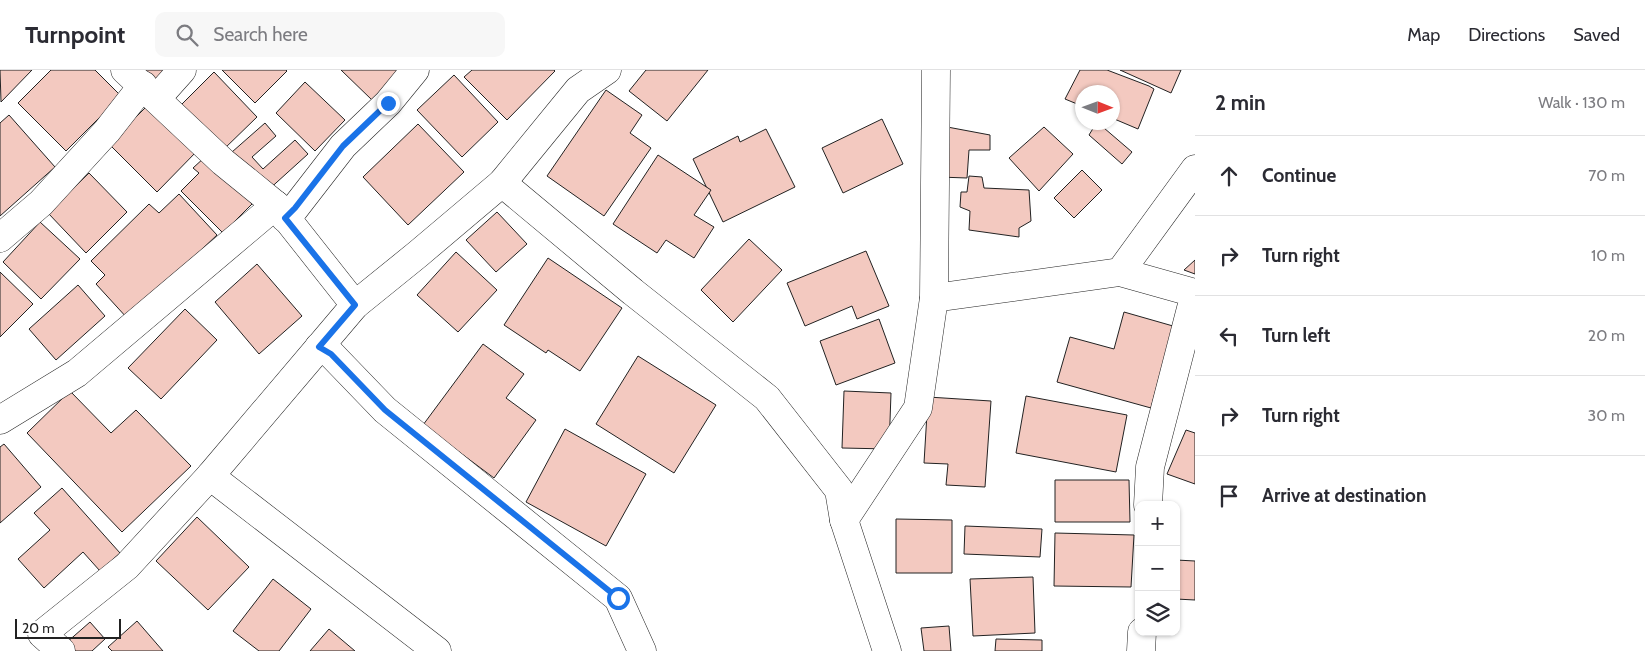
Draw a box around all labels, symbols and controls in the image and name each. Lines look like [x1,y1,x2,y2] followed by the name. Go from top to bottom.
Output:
[155,12,505,57] search box
[25,20,125,49] text: Turnpoint
[173,21,201,49] icon: search
[213,23,308,46] text: Search here
[1407,24,1440,46] text: Map
[1468,24,1545,46] text: Directions
[1573,24,1620,46] text: Saved
[1075,85,1120,130] north arrow
[1215,90,1266,115] text: 2 min
[377,92,400,115] route end
[1538,93,1625,112] text: Walk · 130 m
[1215,162,1243,190] icon: ahead
[1262,164,1336,187] text: Continue
[1588,166,1625,185] text: 70 m
[1215,242,1243,270] icon: right
[1262,244,1340,267] text: Turn right
[1591,246,1625,265] text: 10 m
[1215,322,1243,350] icon: left
[1262,324,1330,347] text: Turn left
[1588,326,1625,345] text: 20 m
[1215,402,1243,430] icon: right
[1262,404,1340,427] text: Turn right
[1588,406,1625,425] text: 30 m
[1215,482,1243,510] icon: arrive
[1262,484,1426,507] text: Arrive at destination
[1135,501,1180,636] map controls
[1135,501,1180,546] button: +
[1135,546,1180,591] button: −
[607,587,630,610] route start
[1135,591,1180,636] button: layers
[15,616,121,639] scale bar
[22,619,55,637] text: 20 m

